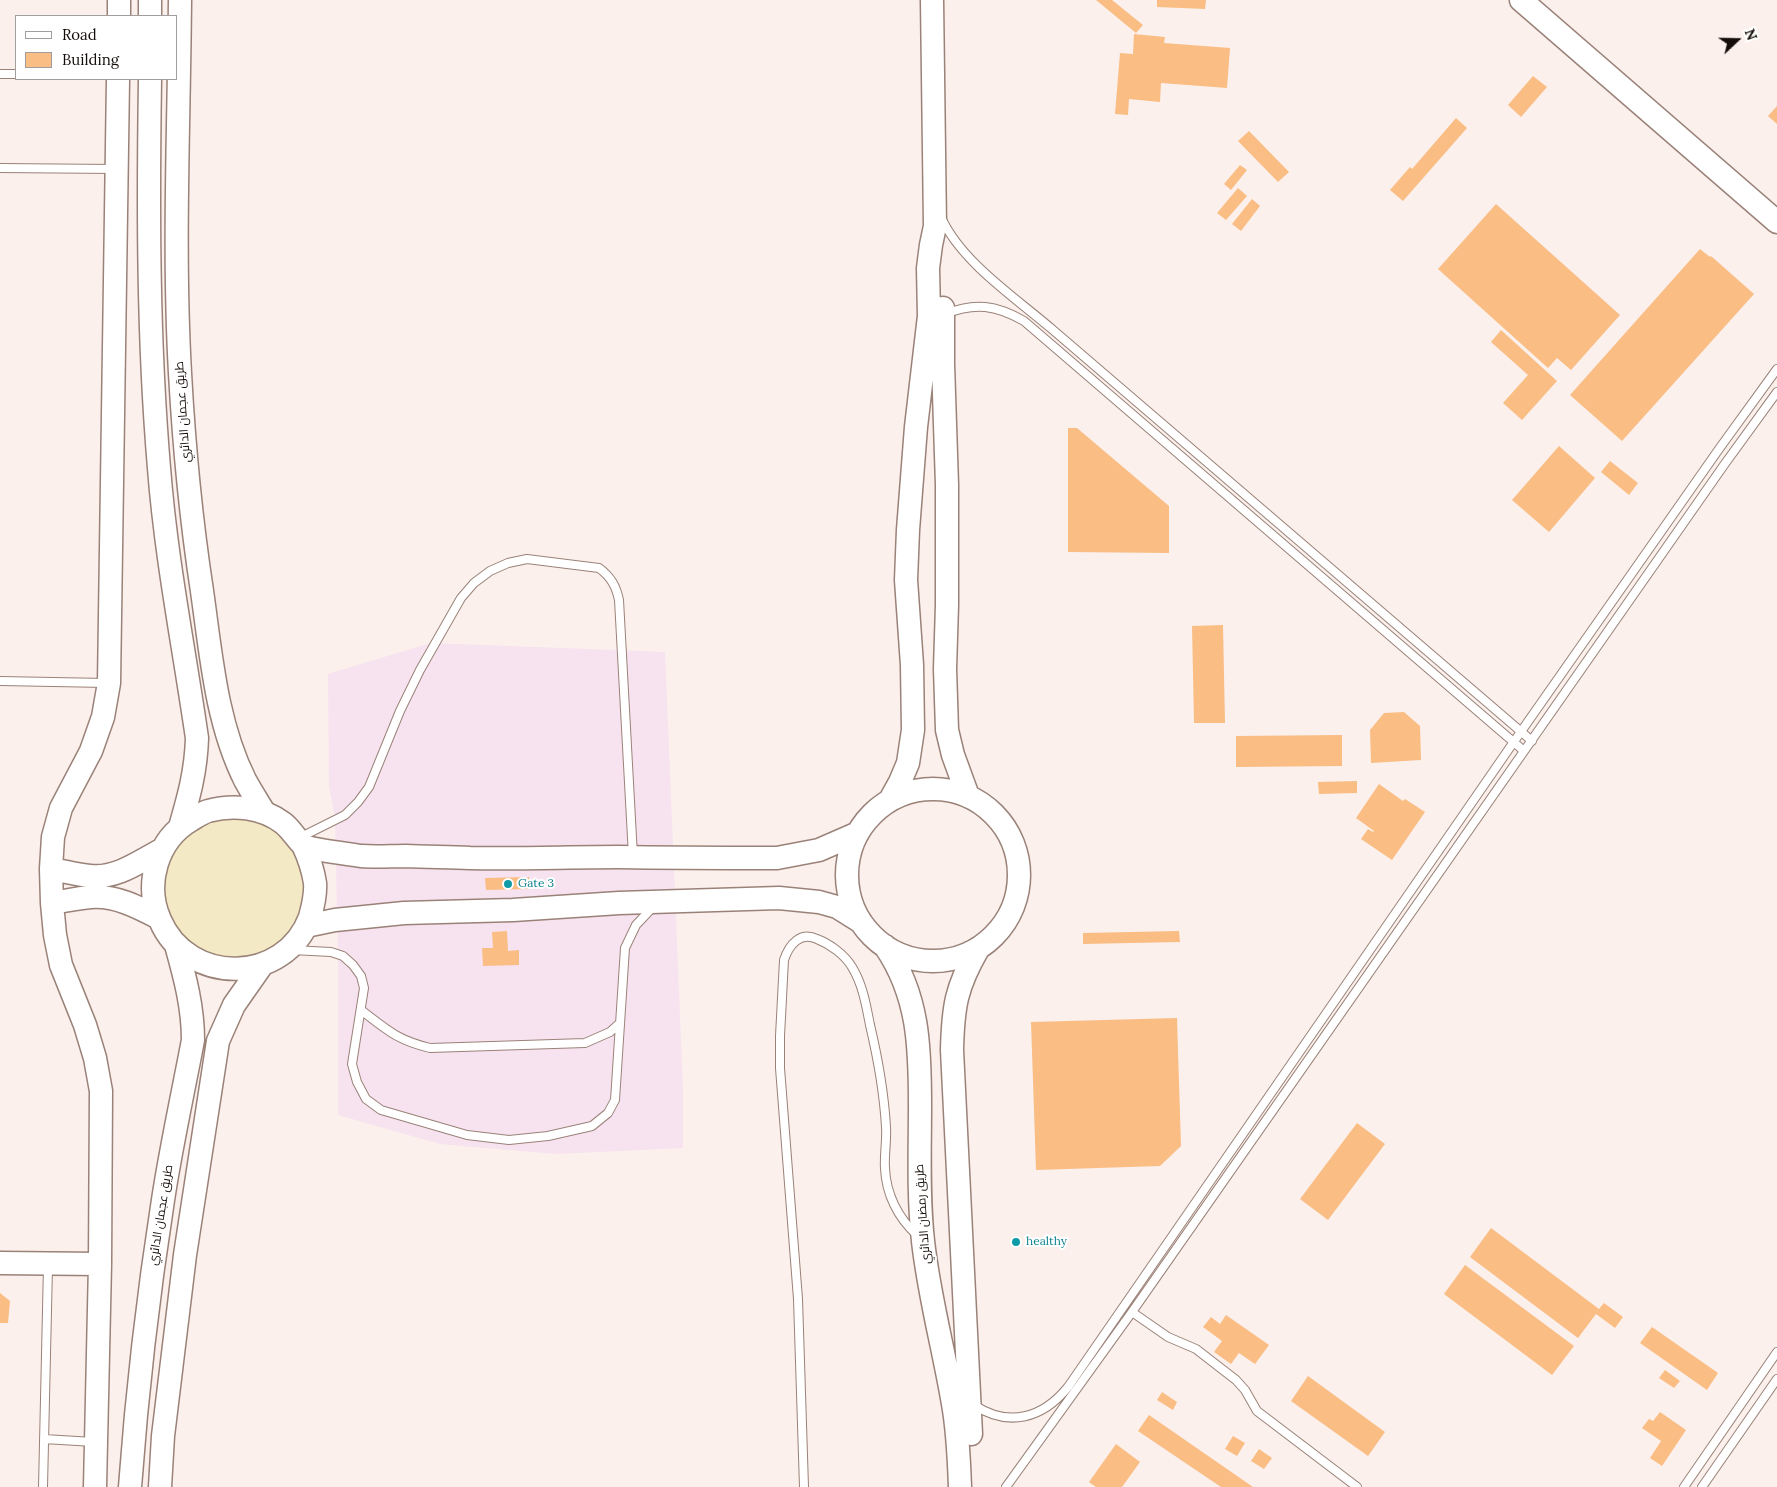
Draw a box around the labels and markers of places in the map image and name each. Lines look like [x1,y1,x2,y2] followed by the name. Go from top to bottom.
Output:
[518,877,554,891] place label: Gate 3
[502,878,514,890] marker: Gate 3
[1026,1235,1067,1249] place label: healthy
[1010,1236,1022,1248] marker: healthy

